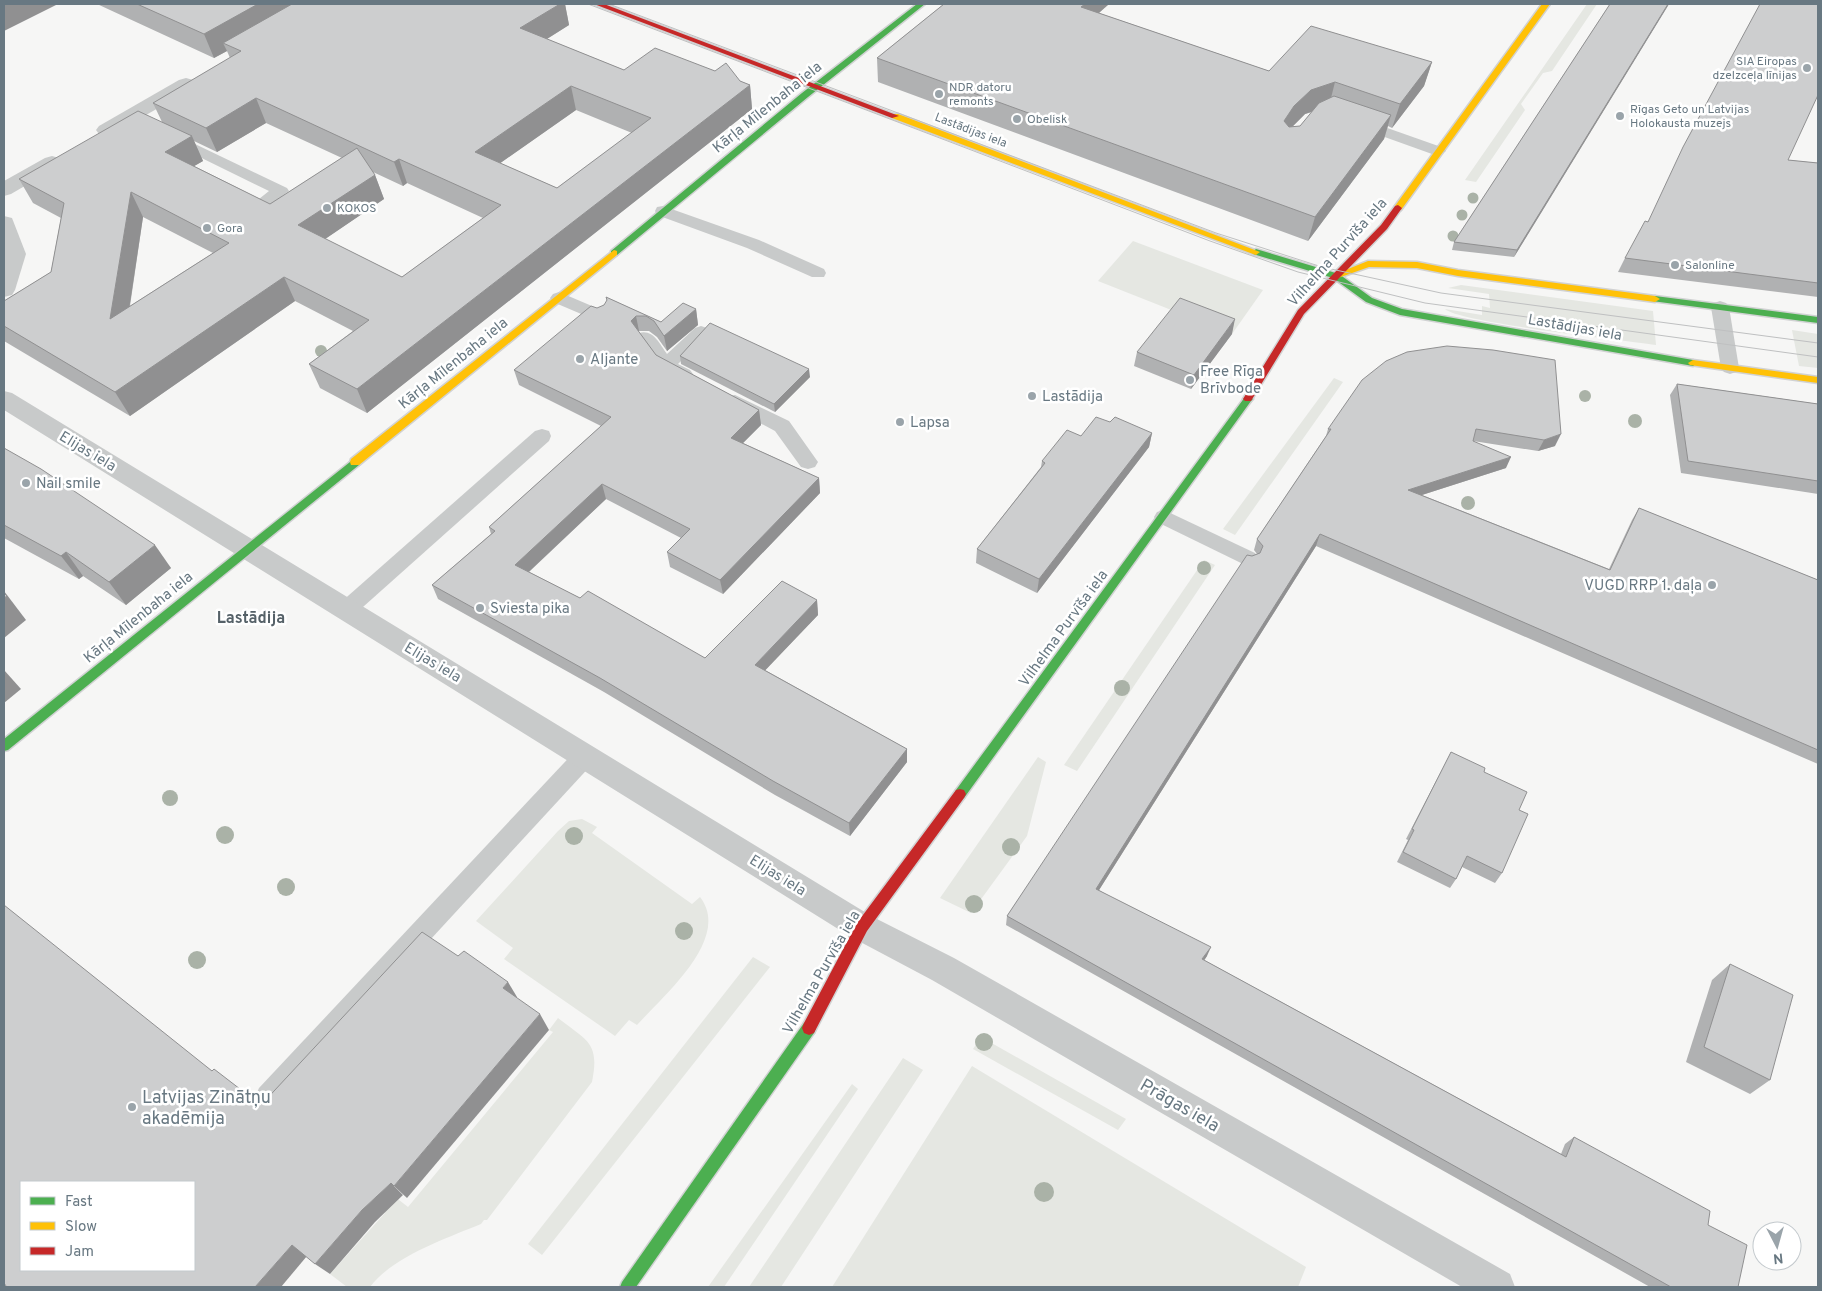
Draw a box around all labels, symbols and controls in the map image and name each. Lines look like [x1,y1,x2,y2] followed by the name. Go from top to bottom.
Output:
[1713,54,1797,84] place label: SIA Eiropas dzelzceļa līnijas
[709,58,827,158] street label: Kārļa Mīlenbaha iela
[1801,62,1813,74] marker: SIA Eiropas dzelzceļa līnijas
[949,80,1012,110] place label: NDR datoru remonts
[933,88,945,100] marker: NDR datoru remonts
[1630,102,1749,132] place label: Rīgas Geto un Latvijas Holokausta muzejs
[932,110,1009,152] street label: Lastādijas iela
[1614,110,1626,122] marker: Rīgas Geto un Latvijas Holokausta muzejs
[1027,112,1067,128] place label: Obelisk
[1011,113,1023,125] marker: Obelisk
[1284,195,1392,311] street label: Vilhelma Purvīša iela
[337,201,377,217] place label: KOKOS
[321,202,333,214] marker: KOKOS
[217,221,243,237] place label: Gora
[201,222,213,234] marker: Gora
[1685,258,1735,274] place label: Salonline
[1669,259,1681,271] marker: Salonline
[1526,311,1623,346] street label: Lastādijas iela
[395,314,513,414] street label: Kārļa Mīlenbaha iela
[590,351,638,370] place label: Aljante
[574,353,586,365] marker: Aljante
[1200,363,1263,399] place label: Free Rīga Brīvbode
[1184,374,1196,386] marker: Free Rīga Brīvbode
[1042,388,1103,407] place label: Lastādija
[1026,390,1038,402] marker: Lastādija
[910,414,950,433] place label: Lapsa
[894,416,906,428] marker: Lapsa
[55,428,119,477] street label: Elijas iela
[36,475,101,494] place label: Nail smile
[20,477,32,489] marker: Nail smile
[1015,567,1113,691] street label: Vilhelma Purvīša iela
[80,568,198,668] street label: Kārļa Mīlenbaha iela
[1584,577,1702,596] place label: VUGD RRP 1. daļa
[1706,579,1718,591] marker: VUGD RRP 1. daļa
[490,600,570,619] place label: Sviesta pika
[474,602,486,614] marker: Sviesta pika
[217,609,285,629] district label: Lastādija
[400,639,464,688] street label: Elijas iela
[745,851,809,901] street label: Elijas iela
[779,908,865,1038] street label: Vilhelma Purvīša iela
[1135,1074,1223,1138] street label: Prāgas iela
[142,1087,271,1131] place label: Latvijas Zinātņu akadēmija
[126,1101,138,1113] marker: Latvijas Zinātņu akadēmija
[20,1181,195,1271] legend
[65,1193,93,1212] text: Fast
[65,1218,97,1237] text: Slow
[1752,1221,1802,1271] north arrow
[65,1243,94,1262] text: Jam
[1772,1248,1784,1266] text: N

